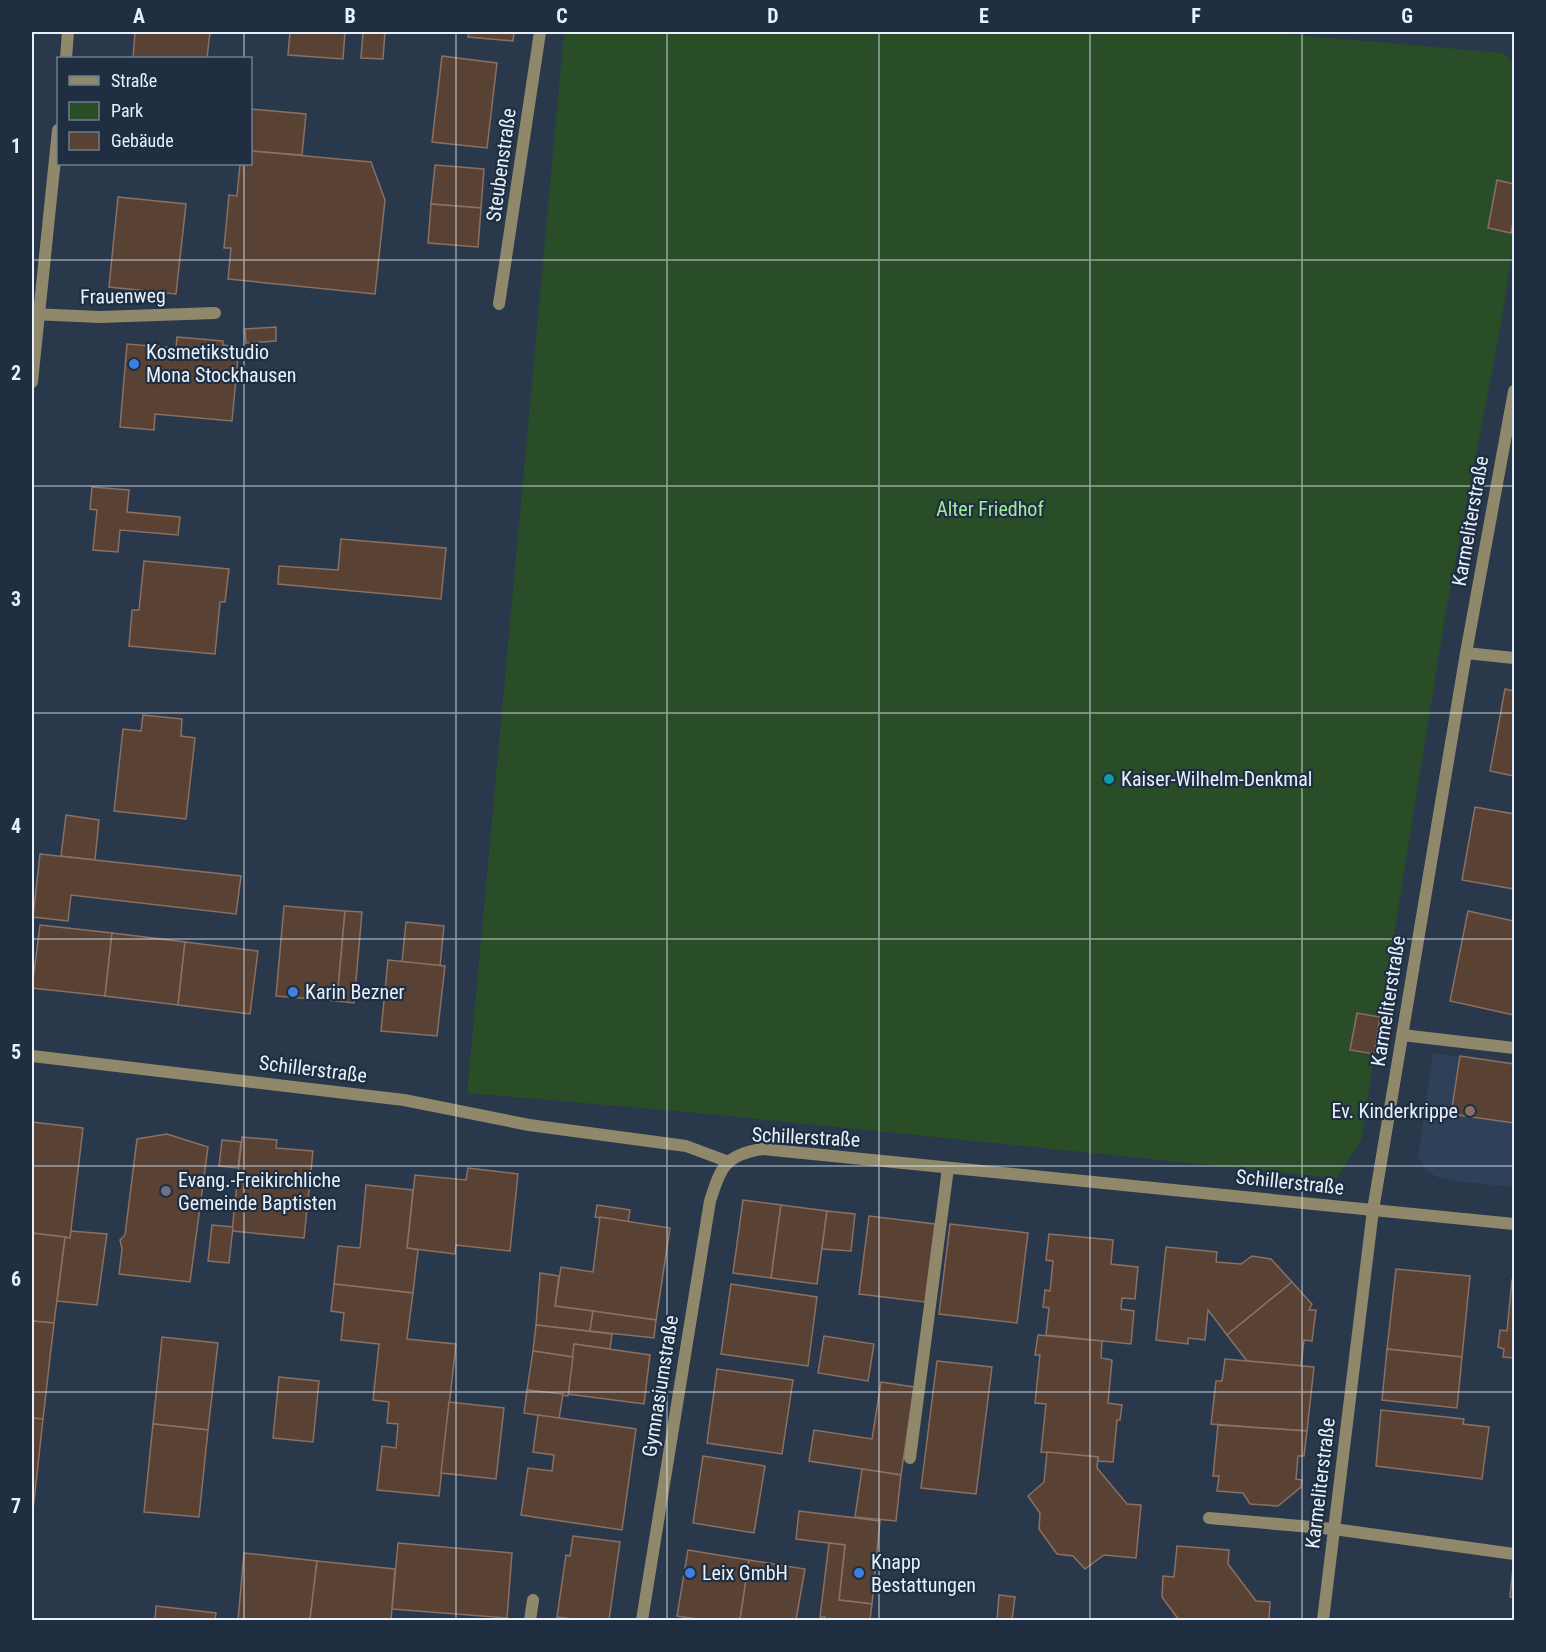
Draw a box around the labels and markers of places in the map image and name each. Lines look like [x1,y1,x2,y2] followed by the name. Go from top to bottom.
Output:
[146,340,296,387] place label: Kosmetikstudio Mona Stockhausen
[127,357,141,371] marker: Kosmetikstudio Mona Stockhausen
[1121,767,1312,791] place label: Kaiser-Wilhelm-Denkmal
[1102,772,1116,786] marker: Kaiser-Wilhelm-Denkmal
[305,980,405,1004] place label: Karin Bezner
[286,985,300,999] marker: Karin Bezner
[1332,1099,1458,1123] place label: Ev. Kinderkrippe
[1463,1104,1477,1118] marker: Ev. Kinderkrippe
[178,1168,341,1215] place label: Evang.-Freikirchliche Gemeinde Baptisten
[159,1184,173,1198] marker: Evang.-Freikirchliche Gemeinde Baptisten
[871,1550,976,1597] place label: Knapp Bestattungen
[702,1561,788,1585] place label: Leix GmbH
[683,1566,697,1580] marker: Leix GmbH
[852,1566,866,1580] marker: Knapp Bestattungen

